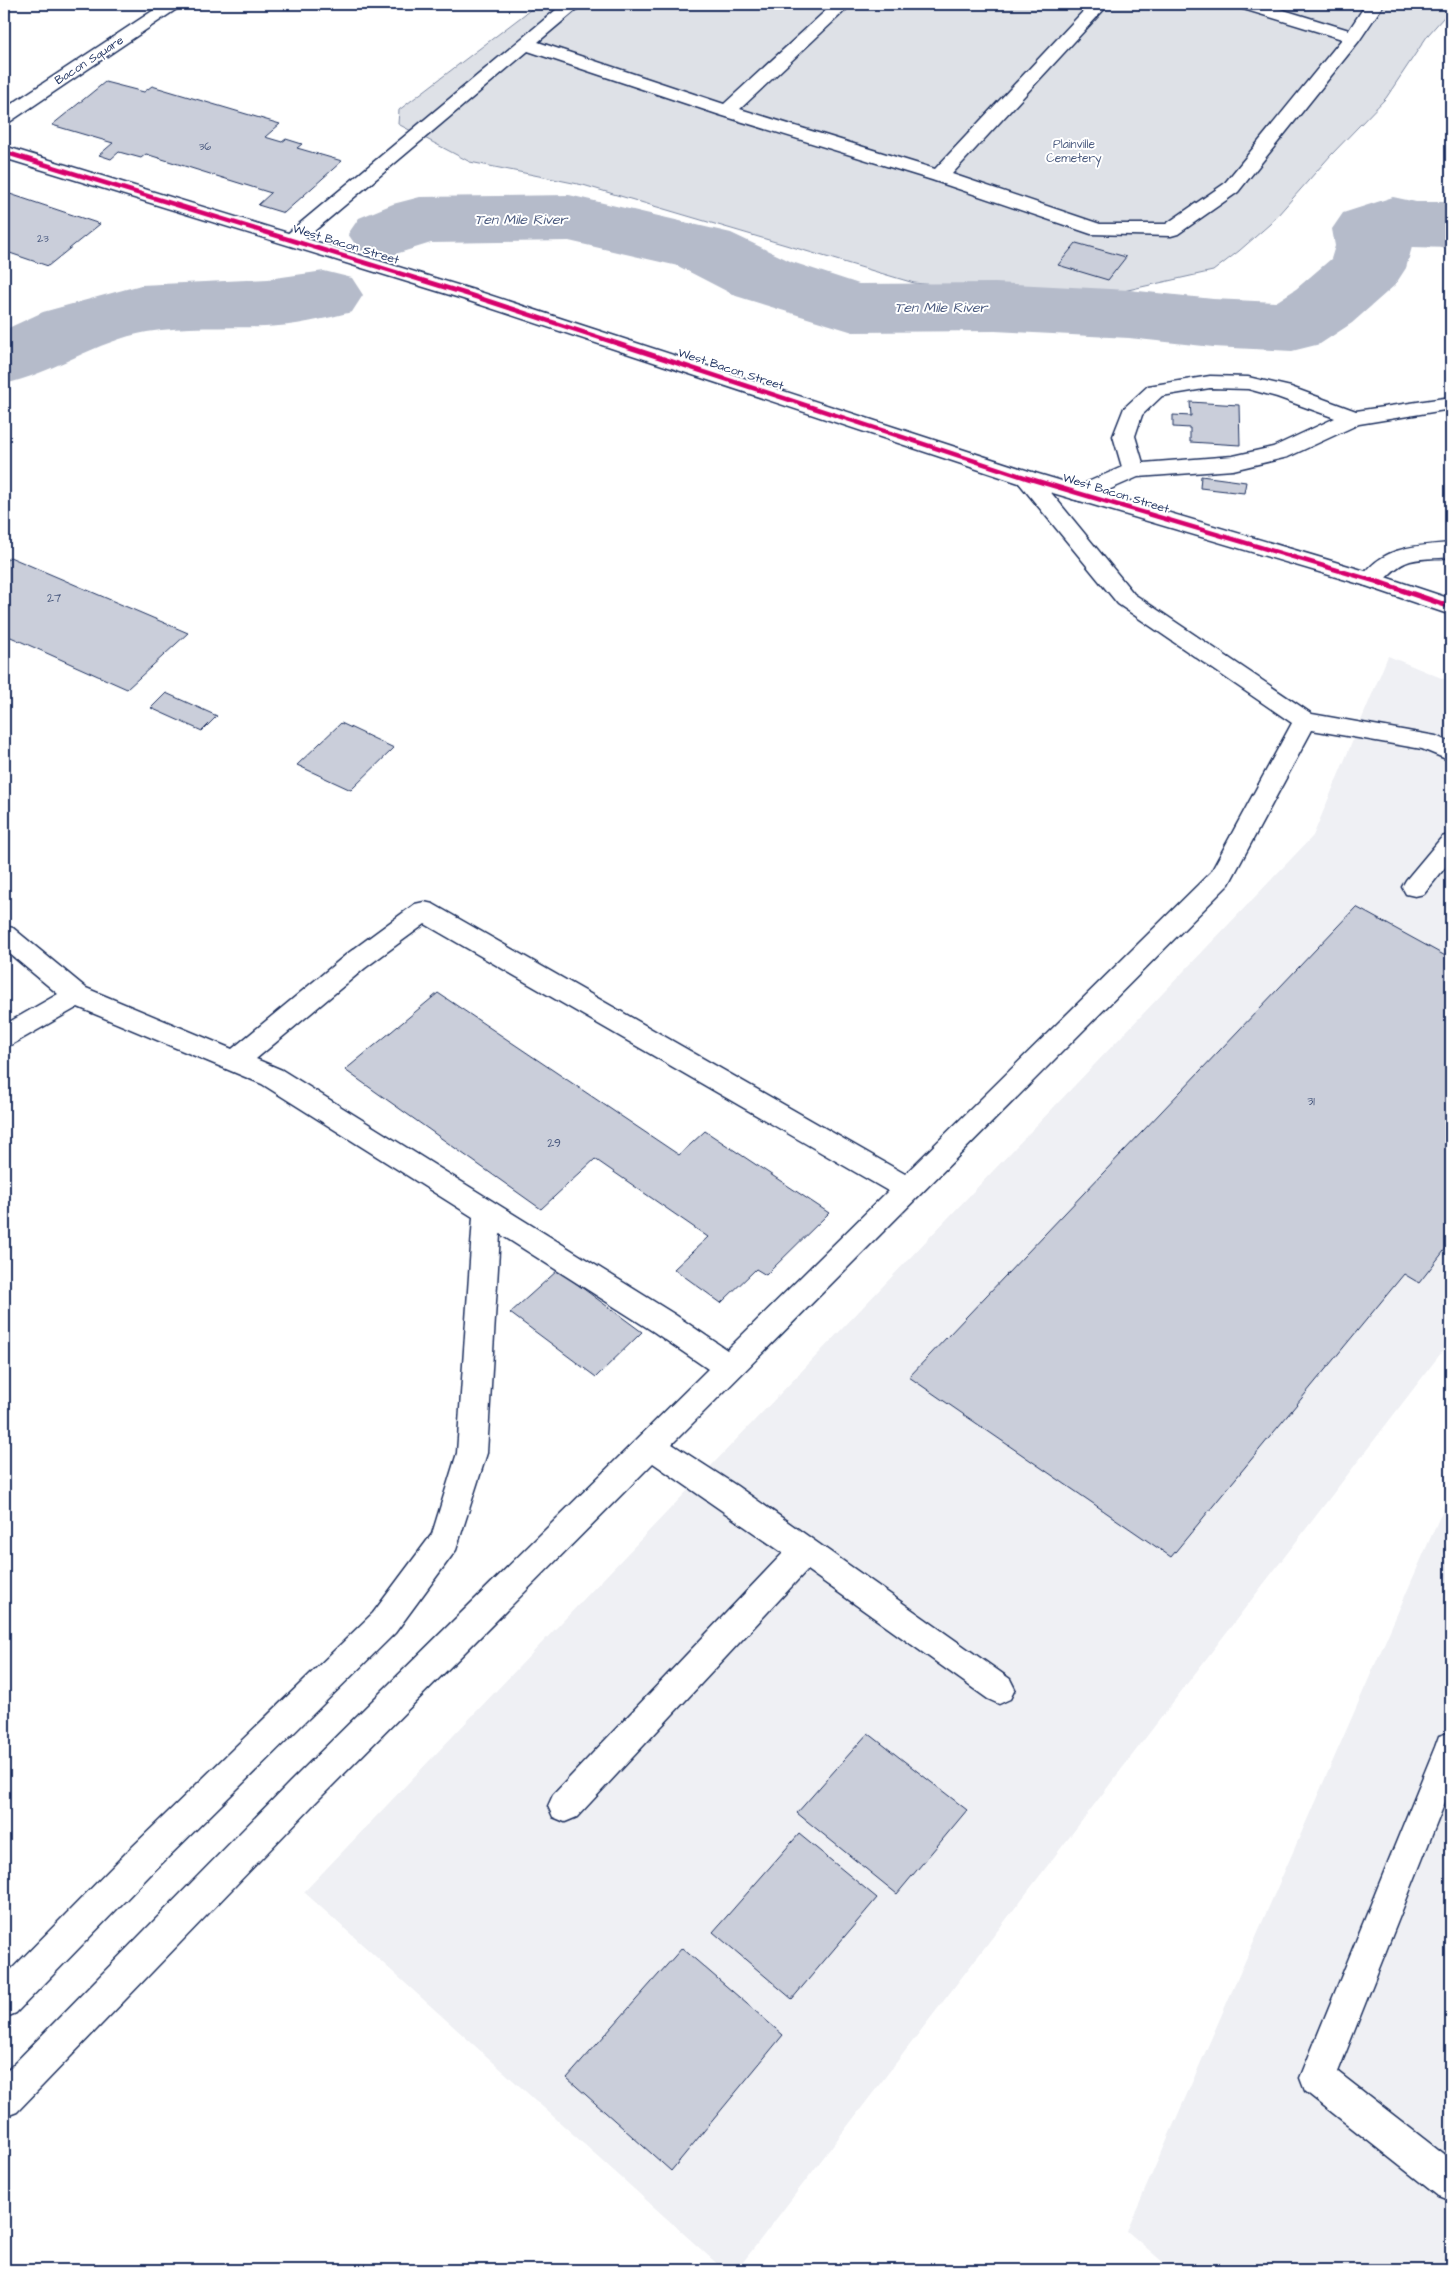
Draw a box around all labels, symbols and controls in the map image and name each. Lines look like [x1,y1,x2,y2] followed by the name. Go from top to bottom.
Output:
[52,32,127,89] street label: Bacon Square
[1046,136,1102,168] park label: Plainville Cemetery
[199,139,211,154] house number: 36
[475,210,569,230] water label: Ten Mile River
[291,220,401,269] street label: West Bacon Street
[37,231,49,246] house number: 23
[895,298,989,318] water label: Ten Mile River
[676,344,786,395] street label: West Bacon Street
[1061,469,1171,518] street label: West Bacon Street
[47,590,62,607] house number: 27
[1307,1093,1315,1110] house number: 31
[547,1135,561,1152] house number: 29

